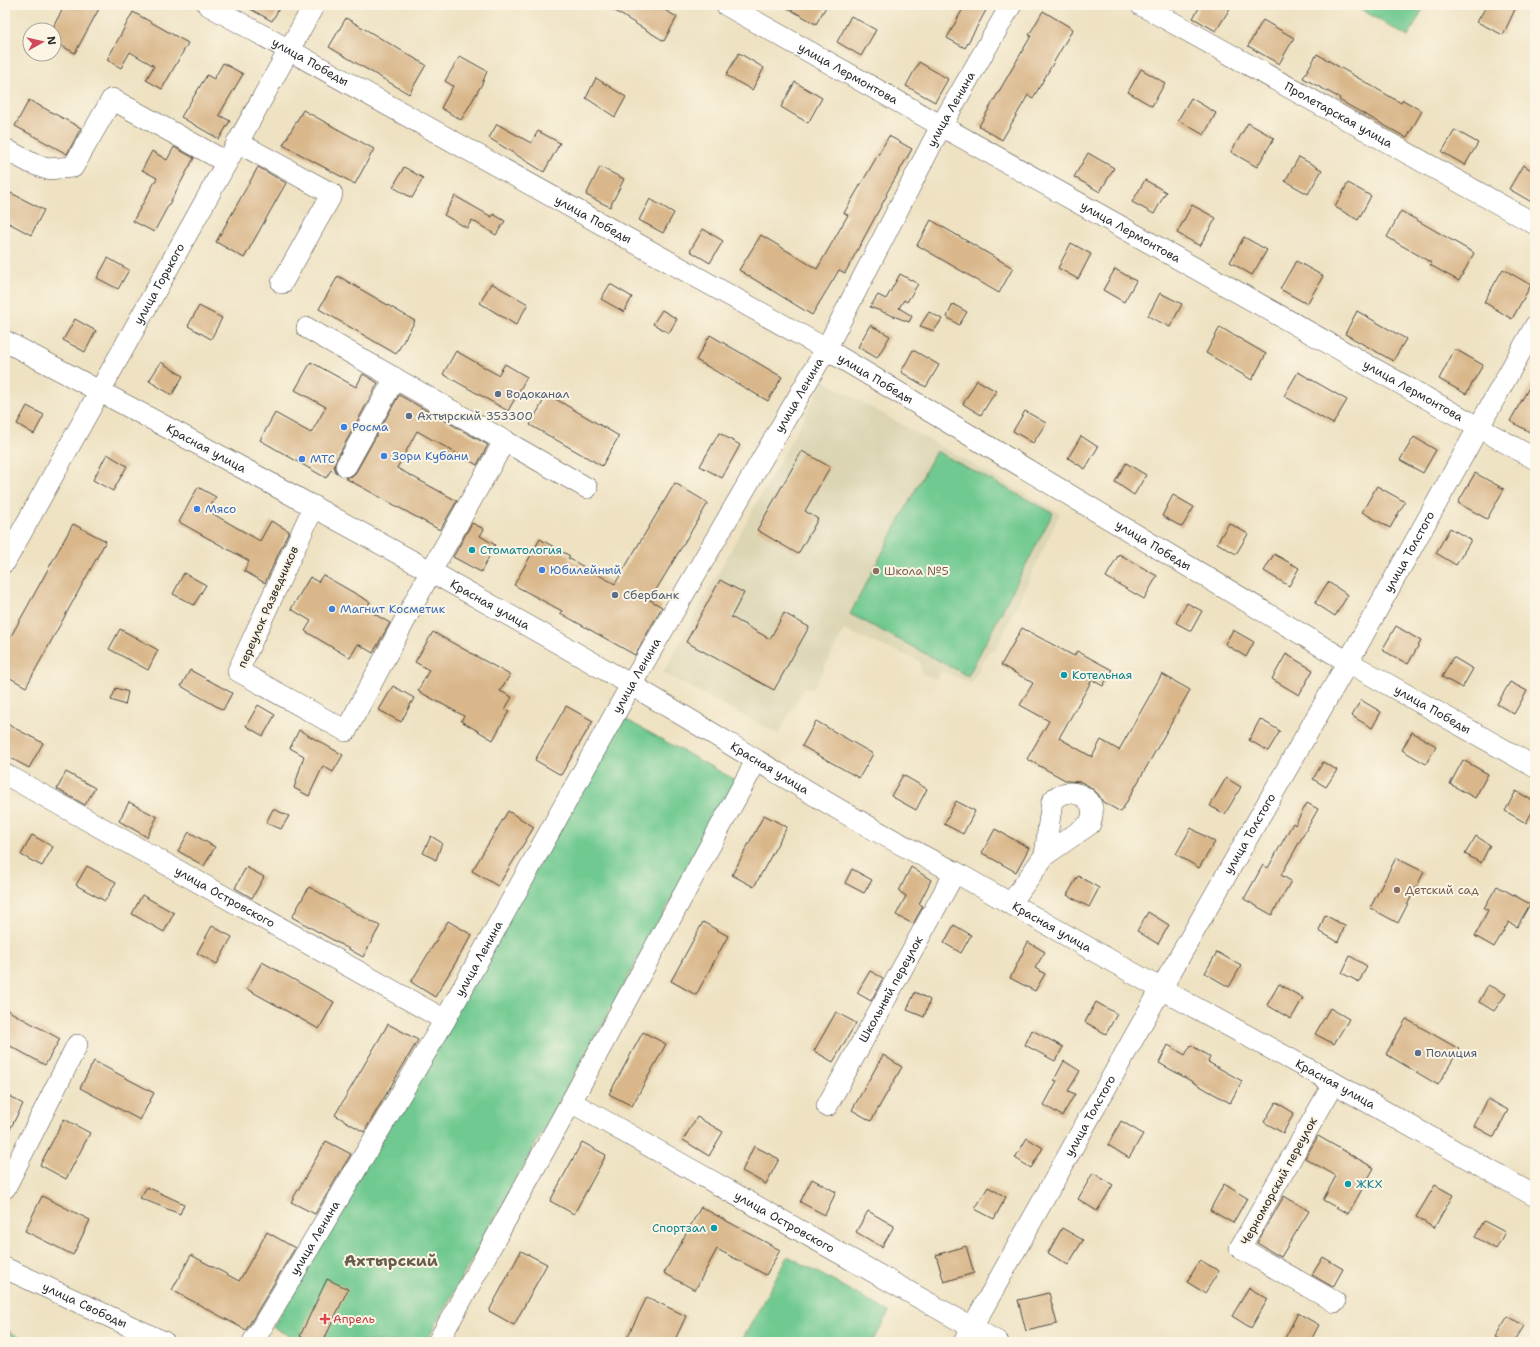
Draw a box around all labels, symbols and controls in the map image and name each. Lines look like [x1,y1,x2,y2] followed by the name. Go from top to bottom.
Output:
[22,22,62,62] north arrow
[269,34,351,90] street label: улица Победы
[43,35,59,46] text: N
[795,39,901,108] street label: улица Лермонтова
[924,68,979,150] street label: улица Ленина
[1282,78,1396,152] street label: Пролетарская улица
[552,192,635,247] street label: улица Победы
[1078,198,1184,267] street label: улица Лермонтова
[130,240,188,327] street label: улица Горького
[835,350,916,408] street label: улица Победы
[771,354,827,436] street label: улица Ленина
[1360,356,1466,425] street label: улица Лермонтова
[506,386,570,402] place label: Водоканал
[493,389,503,399] marker: Водоканал
[417,408,533,424] place label: Ахтырский 353300
[404,411,414,421] marker: Ахтырский 353300
[352,419,389,435] place label: Росма
[163,420,249,477] street label: Красная улица
[339,422,349,432] marker: Росма
[392,448,469,464] place label: Зори Кубани
[310,451,335,467] place label: МТС
[379,451,389,461] marker: Зори Кубани
[297,454,307,464] marker: МТС
[205,501,236,517] place label: Мясо
[192,504,202,514] marker: Мясо
[1380,508,1438,595] street label: улица Толстого
[1113,516,1194,574] street label: улица Победы
[480,542,562,558] place label: Стоматология
[234,544,302,670] street label: переулок Разведчиков
[467,545,477,555] marker: Стоматология
[550,562,621,578] place label: Юбилейный
[884,563,949,579] place label: Школа №5
[537,565,547,575] marker: Юбилейный
[871,566,881,576] marker: Школа №5
[447,576,533,634] street label: Красная улица
[623,587,680,603] place label: Сбербанк
[610,590,620,600] marker: Сбербанк
[340,601,446,617] place label: Магнит Косметик
[327,604,337,614] marker: Магнит Косметик
[609,635,665,716] street label: улица Ленина
[1072,667,1132,683] place label: Котельная
[1059,670,1069,680] marker: Котельная
[1391,682,1474,737] street label: улица Победы
[728,738,812,798] street label: Красная улица
[1220,790,1279,877] street label: улица Толстого
[172,863,278,931] street label: улица Островского
[1405,882,1479,898] place label: Детский сад
[1392,885,1402,895] marker: Детский сад
[1009,898,1095,956] street label: Красная улица
[452,918,507,999] street label: улица Ленина
[855,933,927,1046] street label: Школьный переулок
[1426,1045,1477,1061] place label: Полиция
[1413,1048,1423,1058] marker: Полиция
[1293,1056,1379,1113] street label: Красная улица
[1061,1072,1119,1159] street label: улица Толстого
[1237,1114,1321,1248] street label: Черноморский переулок
[1356,1176,1383,1192] place label: ЖКХ
[1343,1179,1353,1189] marker: ЖКХ
[732,1187,838,1257] street label: улица Островского
[287,1197,344,1278] street label: улица Ленина
[652,1220,706,1236] place label: Спортзал
[709,1223,719,1233] marker: Спортзал
[344,1250,438,1271] district label: Ахтырский
[40,1279,130,1332] street label: улица Свободы
[333,1311,375,1327] place label: Апрель
[320,1314,330,1324] marker: Апрель

